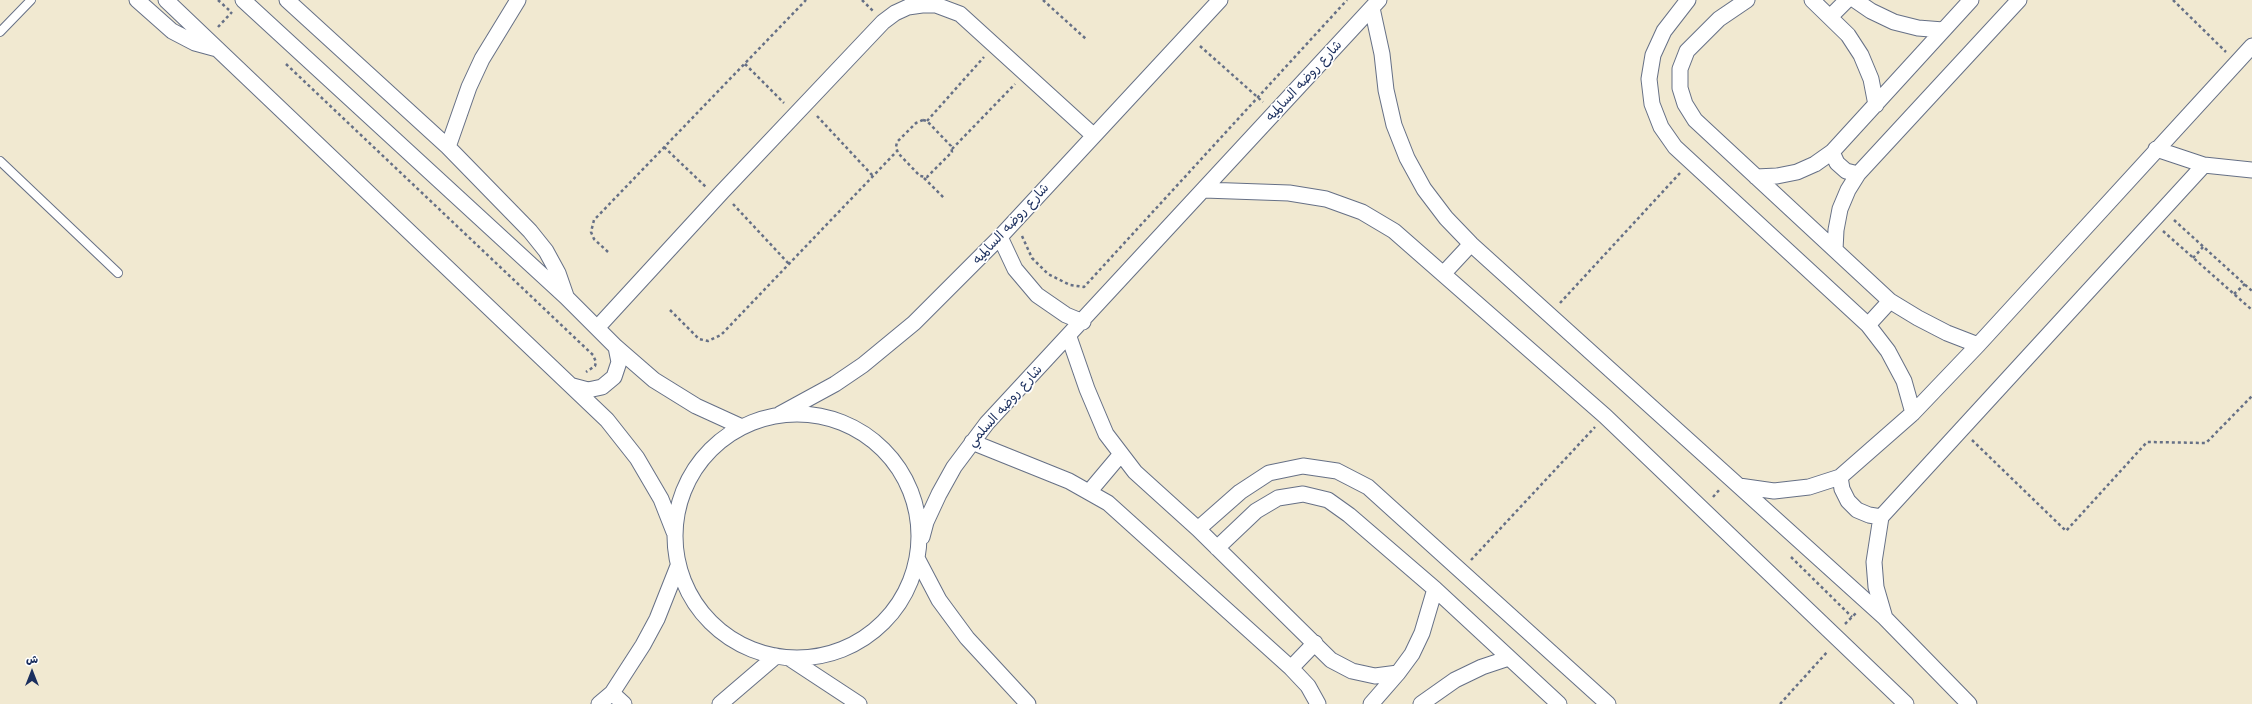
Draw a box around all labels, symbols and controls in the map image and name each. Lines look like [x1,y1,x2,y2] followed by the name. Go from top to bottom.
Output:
[1263,37,1345,125] street label: شارع روضه السالميه
[970,180,1052,268] street label: شارع روضه السالميه
[964,362,1046,450] street label: شارع روضه السلمي
[12,652,52,692] north arrow
[26,653,38,666] text: ش

